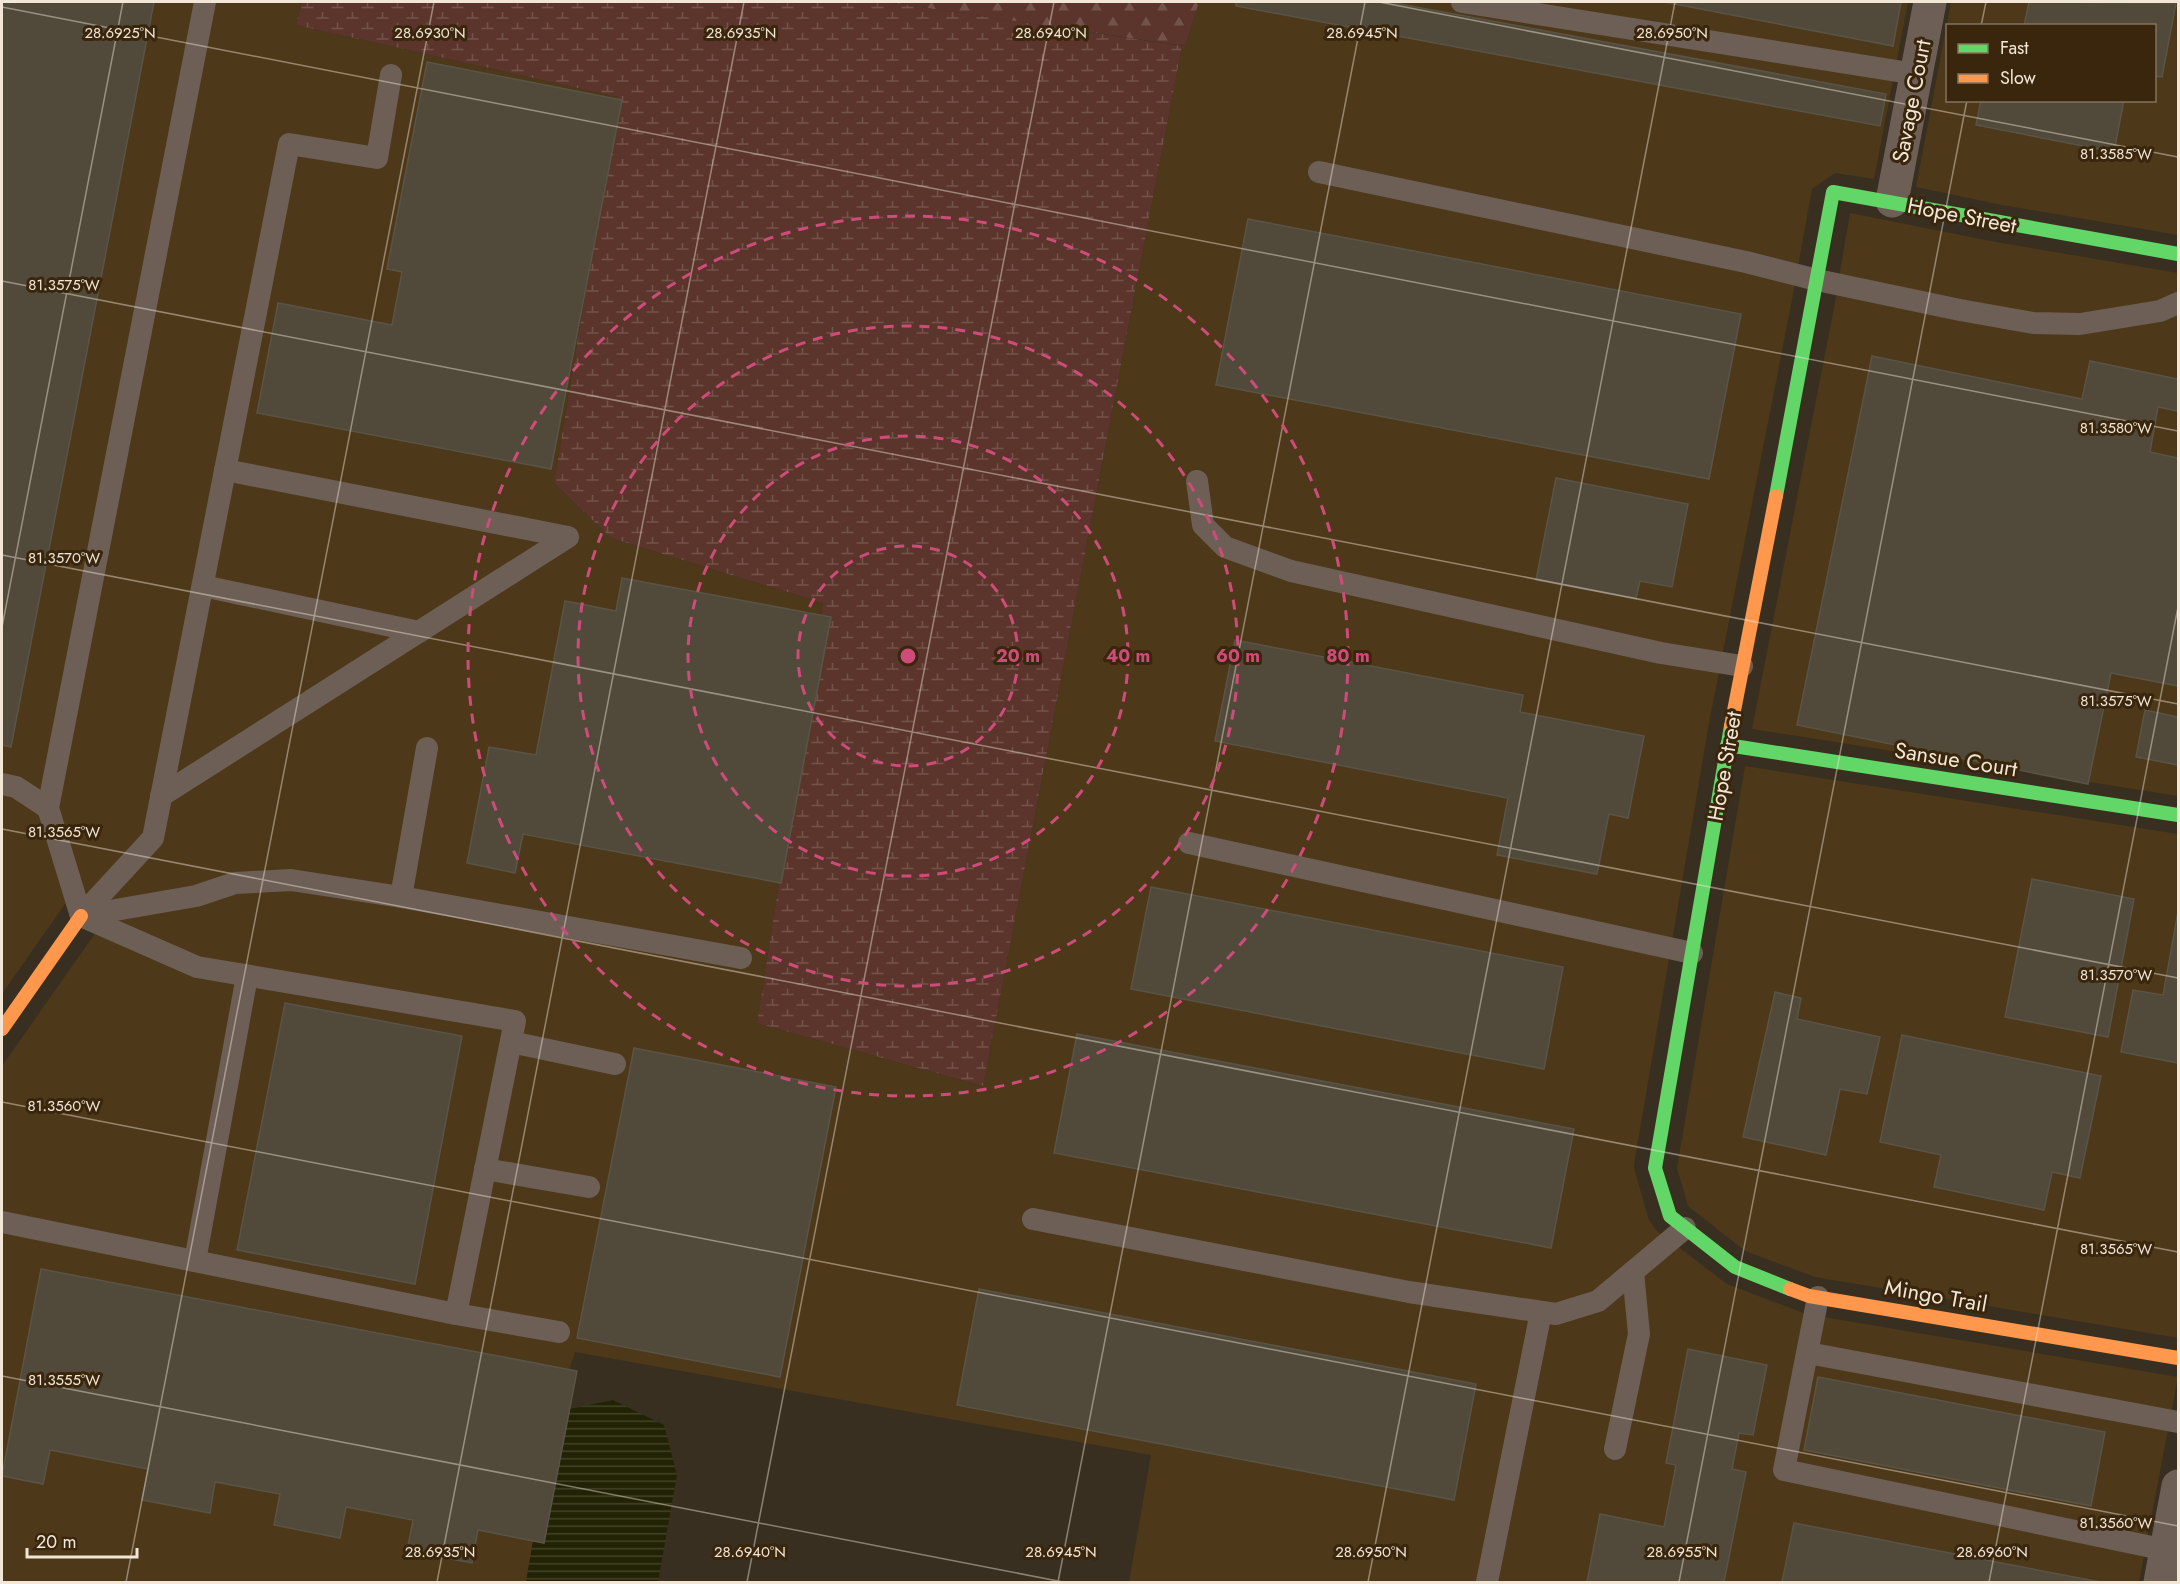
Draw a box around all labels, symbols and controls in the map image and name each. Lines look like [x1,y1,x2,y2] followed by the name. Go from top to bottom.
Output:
[84,22,156,44] text: 28.6925°N
[394,22,466,44] text: 28.6930°N
[706,22,776,44] text: 28.6935°N
[1015,22,1087,44] text: 28.6940°N
[1326,22,1398,44] text: 28.6945°N
[1636,22,1708,44] text: 28.6950°N
[1946,24,2156,102] legend
[2000,35,2029,61] text: Fast
[1883,36,1939,165] street label: Savage Court
[2000,65,2037,91] text: Slow
[2080,143,2152,165] text: 81.3585°W
[1905,189,2020,241] street label: Hope Street
[28,274,100,296] text: 81.3575°W
[2080,417,2152,439] text: 81.3580°W
[28,547,100,569] text: 81.3570°W
[996,643,1040,669] text: 20 m
[1106,643,1150,669] text: 40 m
[1216,643,1260,669] text: 60 m
[1326,643,1370,669] text: 80 m
[898,646,918,666] centre of rings
[2080,690,2152,712] text: 81.3575°W
[1699,708,1749,823] street label: Hope Street
[1892,733,2020,785] street label: Sansue Court
[28,821,100,843] text: 81.3565°W
[2080,964,2152,986] text: 81.3570°W
[28,1095,101,1117] text: 81.3560°W
[2080,1238,2152,1260] text: 81.3565°W
[1882,1270,1990,1320] street label: Mingo Trail
[28,1369,100,1391] text: 81.3555°W
[2080,1512,2153,1534] text: 81.3560°W
[27,1521,136,1559] scale bar
[36,1529,76,1555] text: 20 m
[405,1541,475,1563] text: 28.6935°N
[714,1541,786,1563] text: 28.6940°N
[1025,1541,1097,1563] text: 28.6945°N
[1335,1541,1407,1563] text: 28.6950°N
[1647,1541,1718,1563] text: 28.6955°N
[1956,1541,2028,1563] text: 28.6960°N

